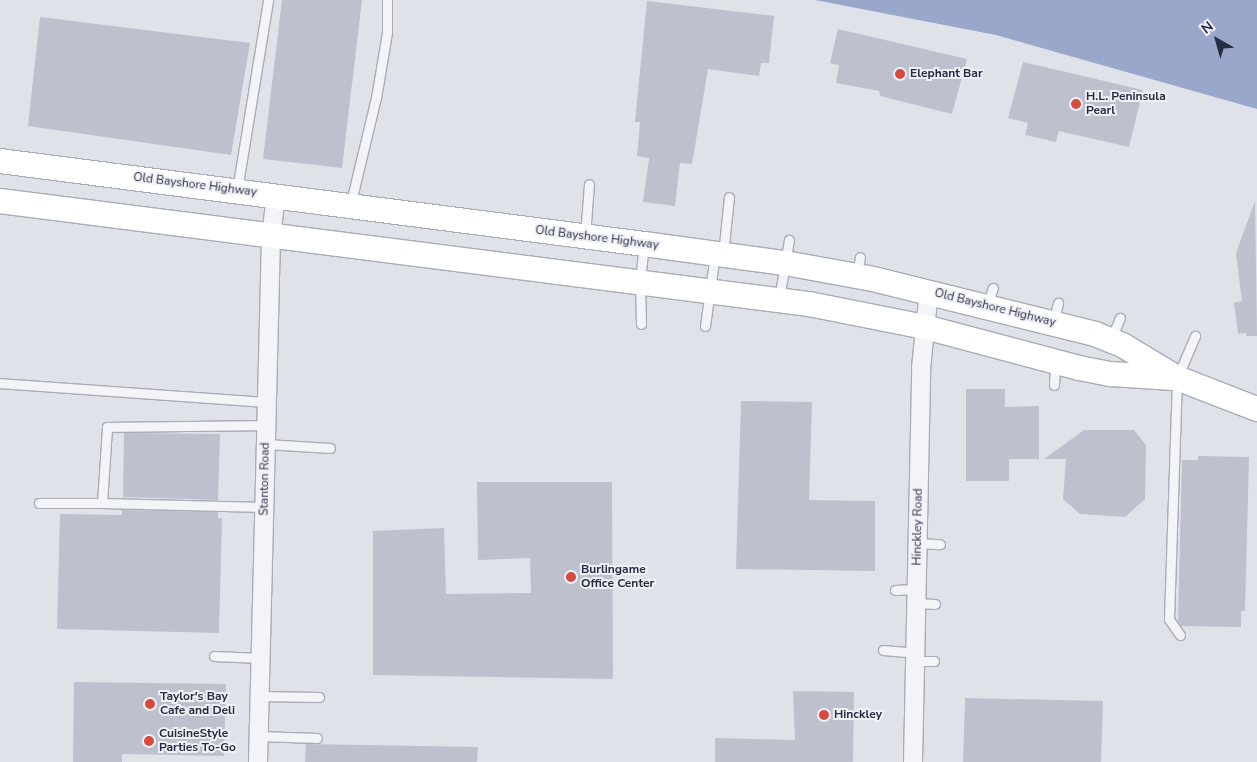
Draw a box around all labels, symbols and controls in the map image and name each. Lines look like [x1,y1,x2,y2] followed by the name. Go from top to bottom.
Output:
[1192,15,1242,65] north arrow
[1197,17,1217,39] text: N
[910,67,983,81] place label: Elephant Bar
[894,68,906,80] marker: Elephant Bar
[1086,90,1166,118] place label: H.L. Peninsula Pearl
[1070,98,1082,110] marker: H.L. Peninsula Pearl
[132,170,258,200] street label: Old Bayshore Highway
[534,223,660,253] street label: Old Bayshore Highway
[933,286,1057,330] street label: Old Bayshore Highway
[257,442,273,516] street label: Stanton Road
[910,488,926,566] street label: Hinckley Road
[581,563,654,591] place label: Burlingame Office Center
[565,571,577,583] marker: Burlingame Office Center
[160,690,235,718] place label: Taylor's Bay Cafe and Deli
[144,698,156,710] marker: Taylor's Bay Cafe and Deli
[834,708,882,722] place label: Hinckley
[818,709,830,721] marker: Hinckley
[159,727,236,755] place label: CuisineStyle Parties To-Go
[143,735,155,747] marker: CuisineStyle Parties To-Go

